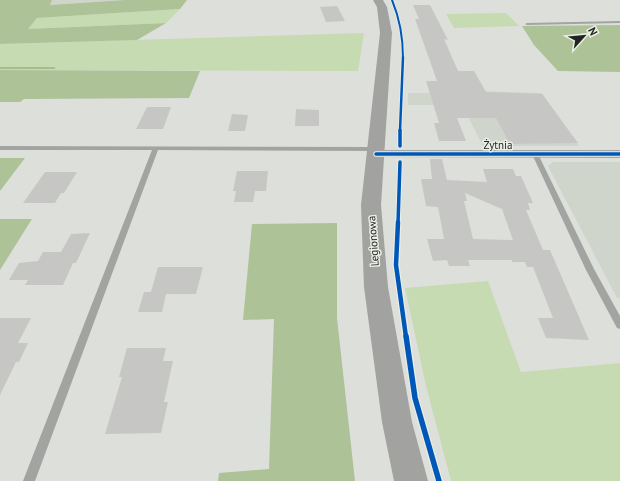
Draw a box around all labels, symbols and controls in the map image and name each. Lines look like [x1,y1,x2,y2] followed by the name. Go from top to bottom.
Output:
[564,16,604,56] north arrow
[585,25,601,38] text: N
[484,138,512,152] street label: Żytnia
[364,215,382,267] street label: Legionowa

